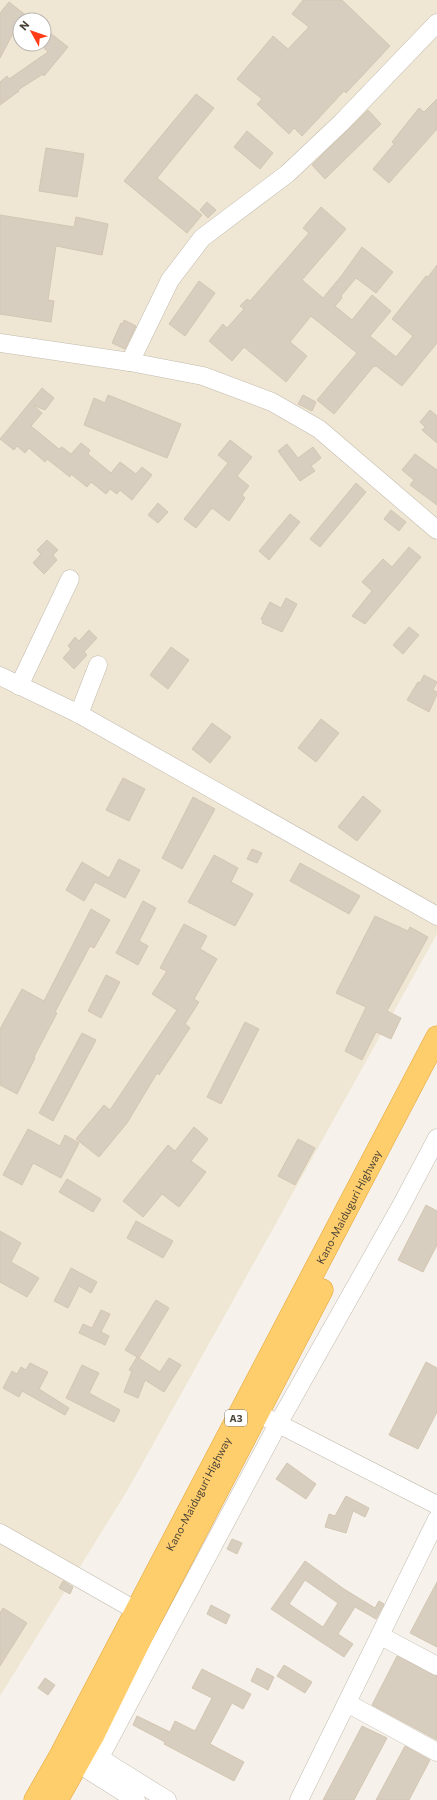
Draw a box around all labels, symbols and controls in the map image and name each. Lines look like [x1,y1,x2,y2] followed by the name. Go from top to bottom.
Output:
[12,12,52,52] north arrow
[16,18,32,33] text: N
[313,1147,383,1266] street label: Kano-Maiduguri Highway
[225,1410,247,1426] road number: A3
[162,1434,233,1553] street label: Kano-Maiduguri Highway

